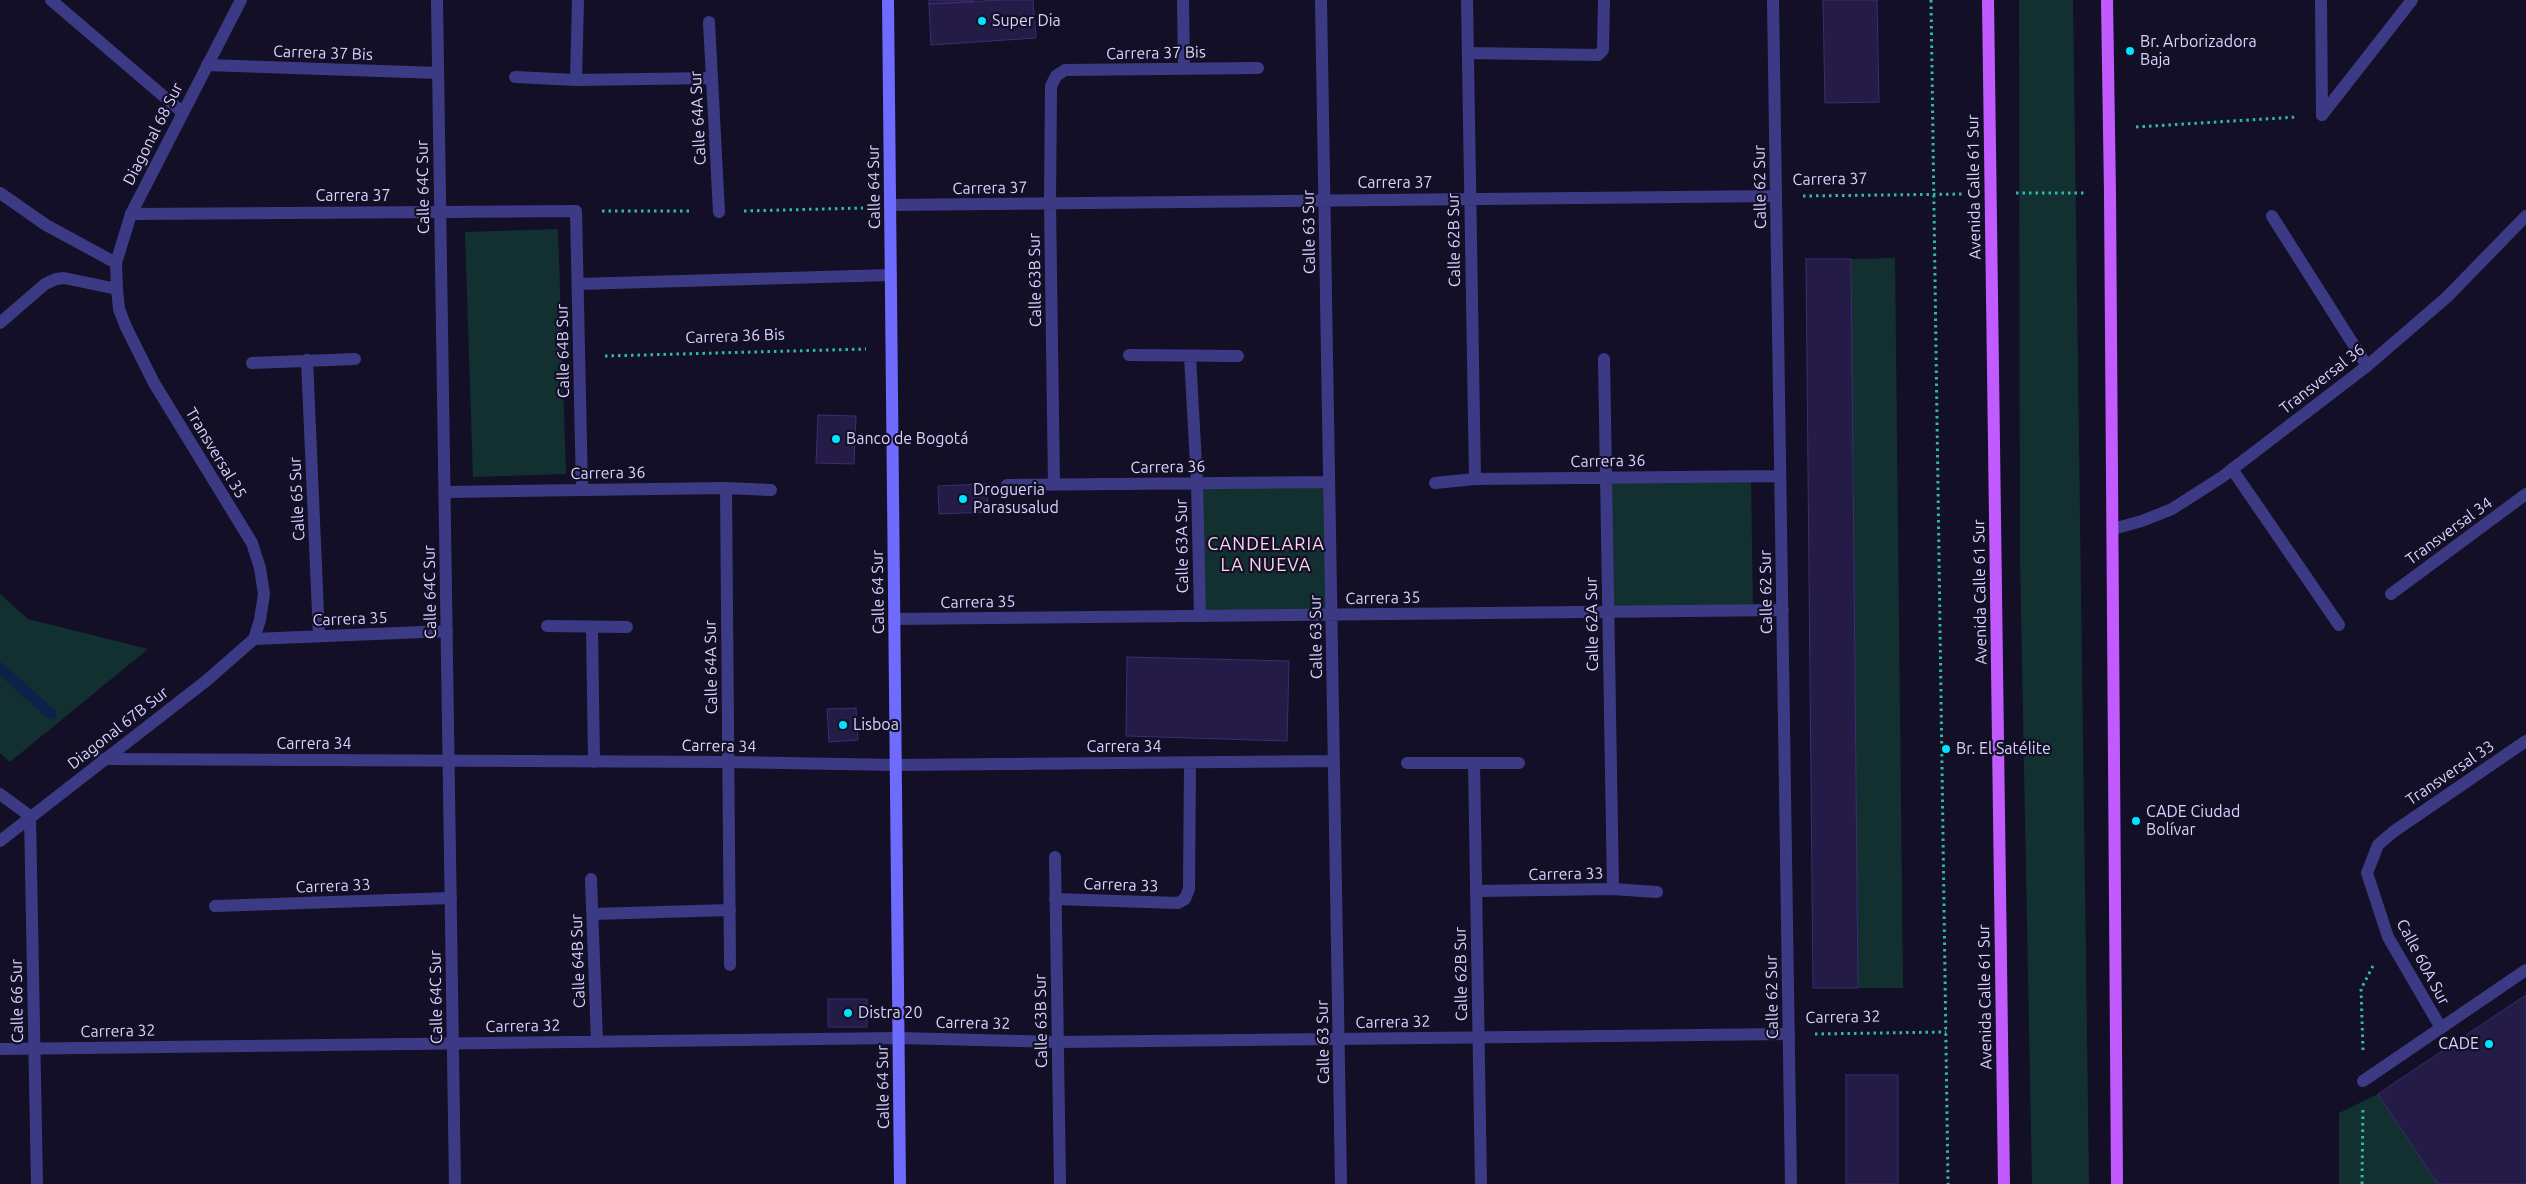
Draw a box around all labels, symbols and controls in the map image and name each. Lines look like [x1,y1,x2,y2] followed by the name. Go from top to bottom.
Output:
[992,11,1061,31] place label: Super Dia
[976,15,988,27] marker: Super Dia
[2140,32,2257,70] place label: Br. Arborizadora Baja
[273,42,373,64] street label: Carrera 37 Bis
[1106,43,1206,63] street label: Carrera 37 Bis
[2124,45,2136,57] marker: Br. Arborizadora Baja
[686,70,710,166] street label: Calle 64A Sur
[119,80,187,188] street label: Diagonal 68 Sur
[1963,114,1985,260] street label: Avenida Calle 61 Sur
[413,140,433,234] street label: Calle 64C Sur
[864,145,884,229] street label: Calle 64 Sur
[1750,145,1770,229] street label: Calle 62 Sur
[1792,169,1868,189] street label: Carrera 37
[1358,173,1432,193] street label: Carrera 37
[952,178,1028,198] street label: Carrera 37
[316,186,390,206] street label: Carrera 37
[1299,190,1319,274] street label: Calle 63 Sur
[1444,193,1464,287] street label: Calle 62B Sur
[1025,233,1045,327] street label: Calle 63B Sur
[553,304,573,398] street label: Calle 64B Sur
[685,325,785,347] street label: Carrera 36 Bis
[2276,340,2368,418] street label: Transversal 36
[181,404,251,502] street label: Transversal 35
[846,429,968,449] place label: Banco de Bogotá
[830,433,842,445] marker: Banco de Bogotá
[1570,451,1646,471] street label: Carrera 36
[285,456,309,542] street label: Calle 65 Sur
[1130,457,1206,477] street label: Carrera 36
[570,463,646,483] street label: Carrera 36
[973,480,1059,518] place label: Drogueria Parasusalud
[957,493,969,505] marker: Drogueria Parasusalud
[2402,493,2496,569] street label: Transversal 34
[1172,499,1192,593] street label: Calle 63A Sur
[1969,519,1991,665] street label: Avenida Calle 61 Sur
[1206,533,1326,576] district label: CANDELARIA LA NUEVA
[420,545,440,639] street label: Calle 64C Sur
[868,550,888,634] street label: Calle 64 Sur
[1756,550,1776,634] street label: Calle 62 Sur
[1582,577,1602,671] street label: Calle 62A Sur
[1345,588,1421,608] street label: Carrera 35
[940,592,1016,612] street label: Carrera 35
[1306,595,1326,679] street label: Calle 63 Sur
[312,608,388,630] street label: Carrera 35
[701,620,721,714] street label: Calle 64A Sur
[64,683,172,773] street label: Diagonal 67B Sur
[853,715,899,735] place label: Lisboa
[837,719,849,731] marker: Lisboa
[277,734,351,754] street label: Carrera 34
[681,736,757,756] street label: Carrera 34
[2402,736,2498,810] street label: Transversal 33
[1087,737,1161,757] street label: Carrera 34
[1956,739,2051,759] place label: Br. El Satélite
[1940,743,1952,755] marker: Br. El Satélite
[2146,802,2240,840] place label: CADE Ciudad Bolívar
[2130,815,2142,827] marker: CADE Ciudad Bolívar
[1528,864,1604,884] street label: Carrera 33
[1083,874,1159,896] street label: Carrera 33
[295,875,371,897] street label: Carrera 33
[567,914,589,1008] street label: Calle 64B Sur
[2392,916,2454,1008] street label: Calle 60A Sur
[1974,924,1996,1070] street label: Avenida Calle 61 Sur
[1451,927,1471,1021] street label: Calle 62B Sur
[426,950,446,1044] street label: Calle 64C Sur
[1762,955,1782,1039] street label: Calle 62 Sur
[7,959,27,1043] street label: Calle 66 Sur
[1031,974,1051,1068] street label: Calle 63B Sur
[1313,1000,1333,1084] street label: Calle 63 Sur
[858,1003,922,1023] place label: Distra 20
[842,1007,854,1019] marker: Distra 20
[1805,1007,1881,1027] street label: Carrera 32
[1355,1012,1431,1032] street label: Carrera 32
[935,1013,1011,1033] street label: Carrera 32
[485,1016,561,1036] street label: Carrera 32
[80,1021,156,1041] street label: Carrera 32
[2438,1034,2479,1054] place label: CADE
[2483,1038,2495,1050] marker: CADE
[873,1045,893,1129] street label: Calle 64 Sur

